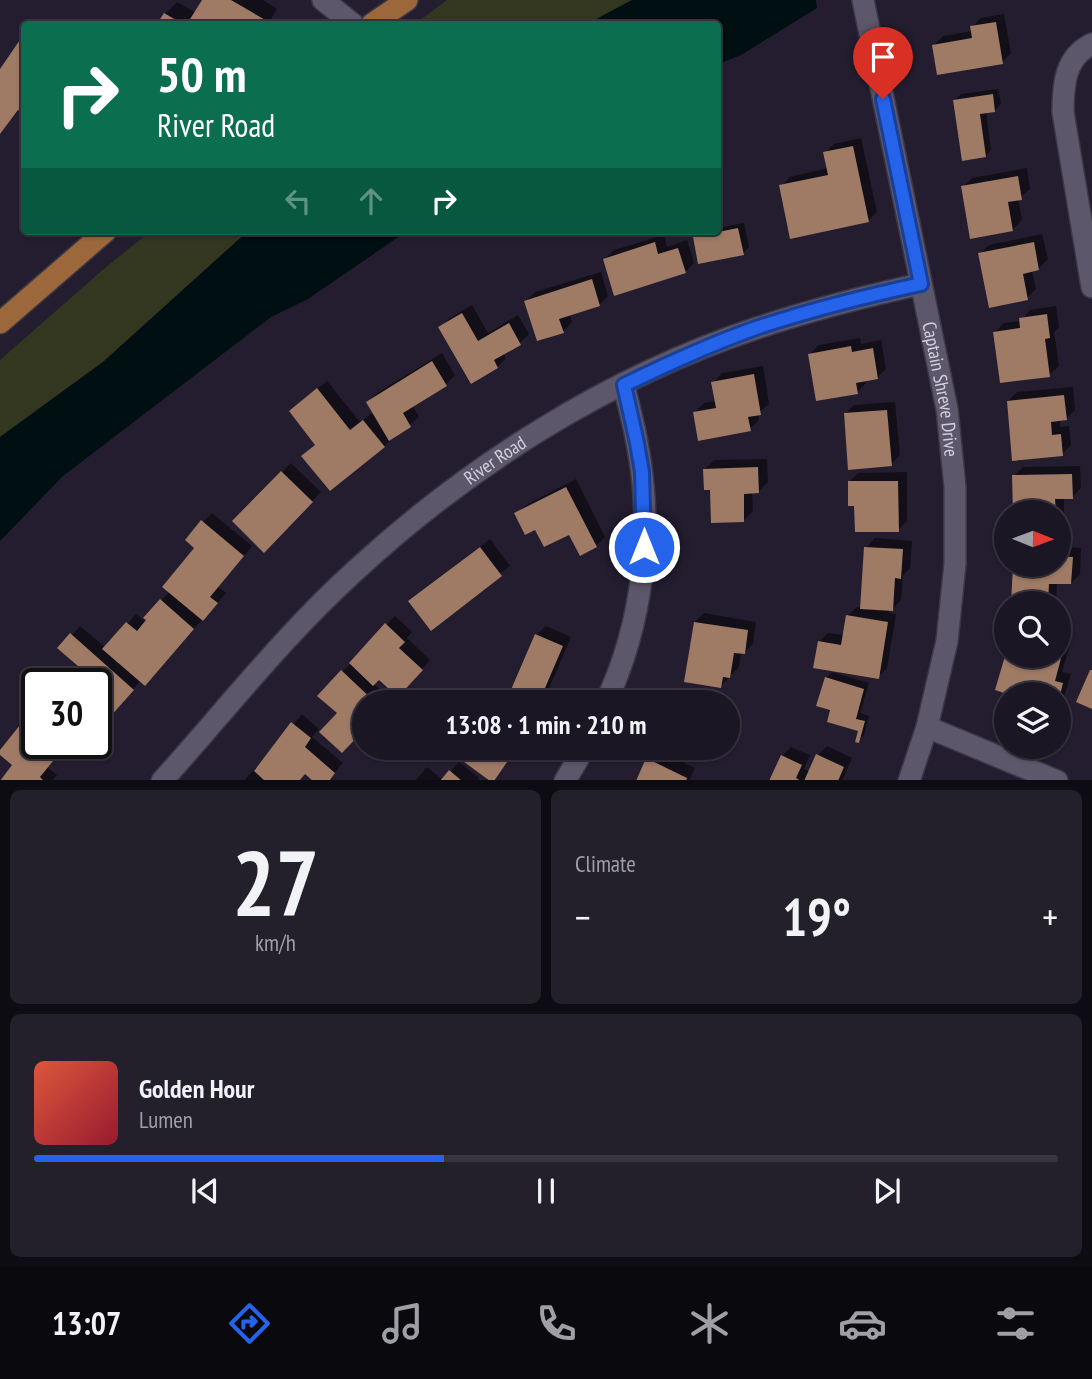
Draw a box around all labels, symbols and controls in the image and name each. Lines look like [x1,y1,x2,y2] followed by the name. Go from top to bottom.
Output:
[853,27,913,99] pin
[864,38,902,76] icon: arrive
[157,42,246,106] text: 50 m
[42,49,133,140] icon: right
[157,104,275,146] text: River Road
[279,182,317,220] icon: left
[352,182,390,220] icon: ahead
[425,182,463,220] icon: right
[917,319,964,458] street label: Captain Shreve Drive
[459,430,530,490] street label: River Road
[994,500,1071,578] north arrow
[994,500,1071,759] map controls
[607,510,681,584] position arrow
[994,591,1071,668] button: search
[21,668,112,759] speed limit sign: 30
[994,682,1071,759] button: layers
[446,708,646,741] text: 13:08 · 1 min · 210 m
[232,823,319,941] text: 27
[575,849,636,878] text: Climate
[782,883,851,950] text: 19°
[575,892,591,941] text: −
[1042,892,1058,941] text: +
[255,928,296,957] text: km/h
[139,1072,254,1105] text: Golden Hour
[139,1105,193,1134] text: Lumen
[186,1172,224,1210] icon: previous
[527,1172,565,1210] icon: pause
[868,1172,906,1210] icon: next
[225,1299,274,1348] icon: directions
[378,1299,427,1348] icon: music
[532,1299,581,1348] icon: phone
[685,1299,734,1348] icon: climate
[838,1299,887,1348] icon: car
[991,1299,1040,1348] icon: filters
[52,1302,121,1344] text: 13:07

